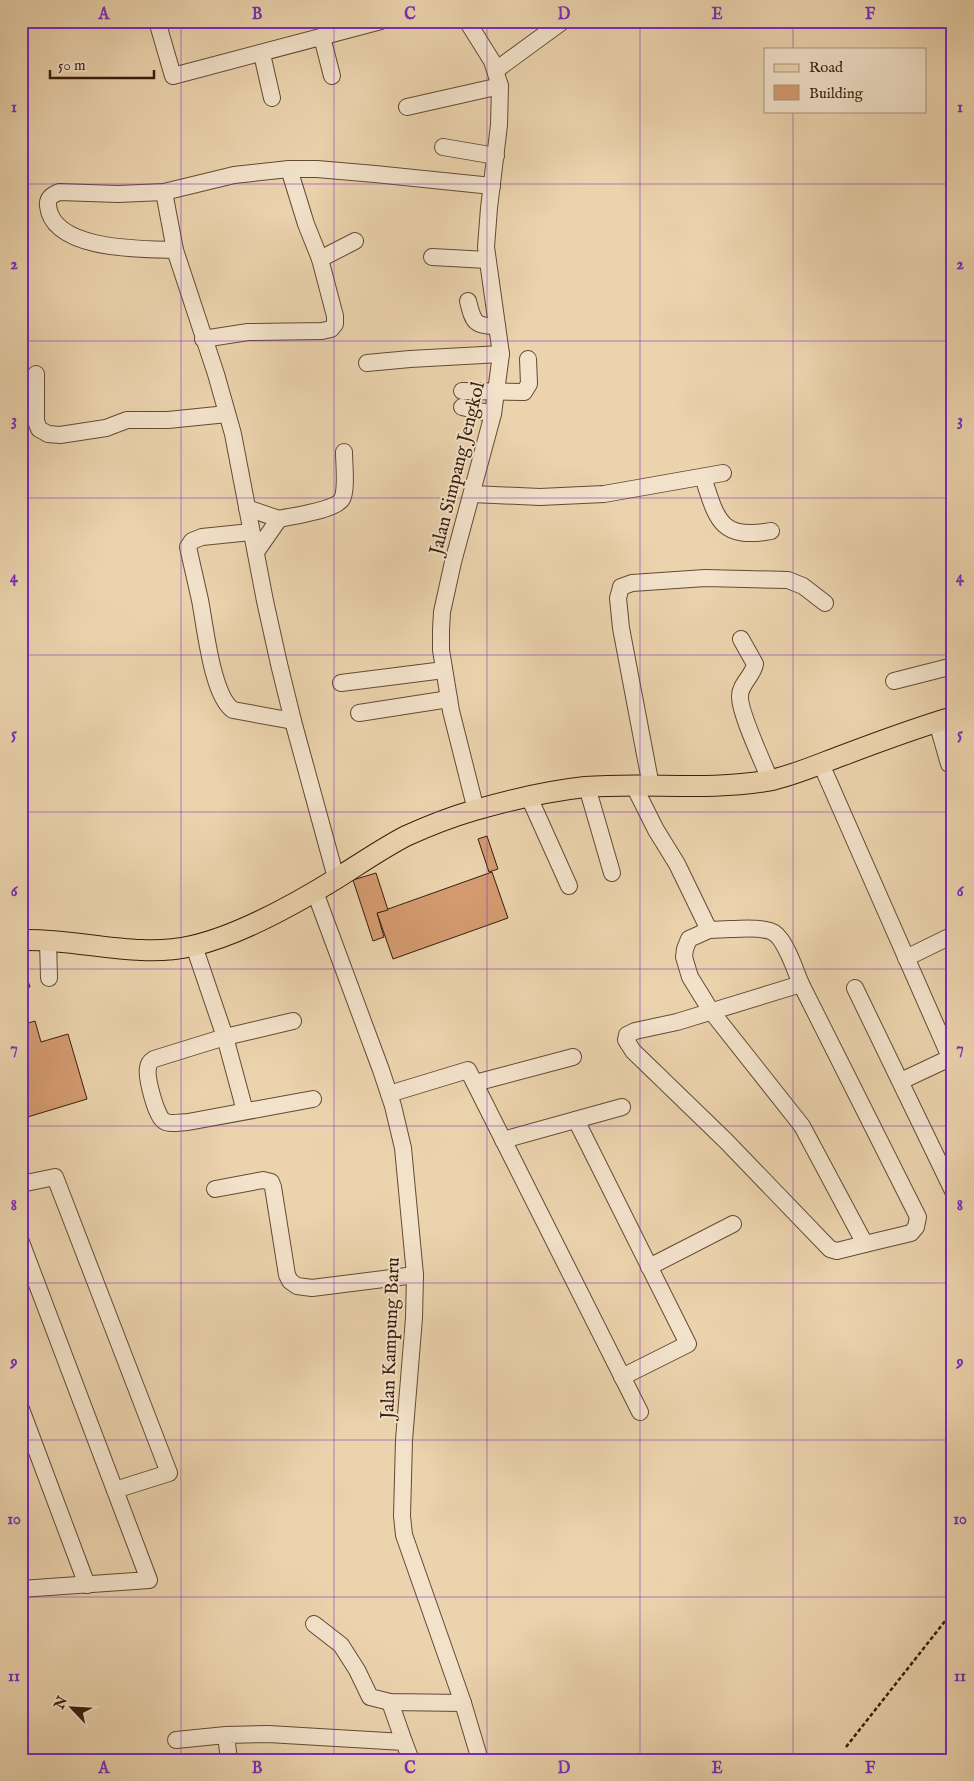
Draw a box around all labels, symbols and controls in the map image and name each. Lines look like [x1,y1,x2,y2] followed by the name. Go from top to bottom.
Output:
[98,5,111,25] text: A
[252,5,263,25] text: B
[404,5,416,25] text: C
[558,5,571,25] text: D
[711,5,723,25] text: E
[865,5,876,25] text: F
[50,48,154,80] scale bar
[764,48,926,112] legend
[58,56,86,75] text: 50 m
[809,58,844,77] text: Road
[809,84,864,103] text: Building
[11,98,17,118] text: 1
[957,98,963,118] text: 1
[10,255,18,275] text: 2
[956,255,964,275] text: 2
[424,379,491,559] street label: Jalan Simpang Jengkol
[11,411,17,431] text: 3
[957,411,963,431] text: 3
[10,568,19,588] text: 4
[956,568,965,588] text: 4
[11,725,17,745] text: 5
[957,725,963,745] text: 5
[11,882,19,902] text: 6
[957,882,965,902] text: 6
[10,1039,18,1059] text: 7
[956,1039,964,1059] text: 7
[11,1196,17,1216] text: 8
[957,1196,963,1216] text: 8
[376,1257,406,1421] street label: Jalan Kampung Baru
[10,1353,18,1373] text: 9
[956,1353,964,1373] text: 9
[7,1510,21,1530] text: 10
[953,1510,967,1530] text: 10
[8,1667,20,1687] text: 11
[954,1667,966,1687] text: 11
[48,1684,98,1734] north arrow
[50,1694,72,1713] text: N
[98,1759,111,1779] text: A
[252,1759,263,1779] text: B
[404,1759,416,1779] text: C
[558,1759,571,1779] text: D
[711,1759,723,1779] text: E
[865,1759,876,1779] text: F

